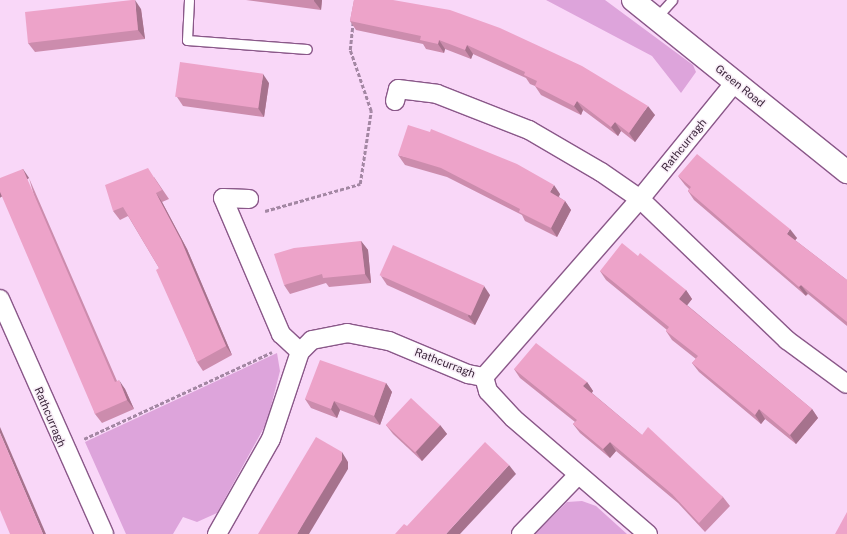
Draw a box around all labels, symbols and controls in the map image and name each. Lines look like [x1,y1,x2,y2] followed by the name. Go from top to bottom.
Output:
[713,62,767,110] street label: Green Road
[659,116,709,174] street label: Rathcurragh
[413,345,477,381] street label: Rathcurragh
[31,385,69,449] street label: Rathcurragh

